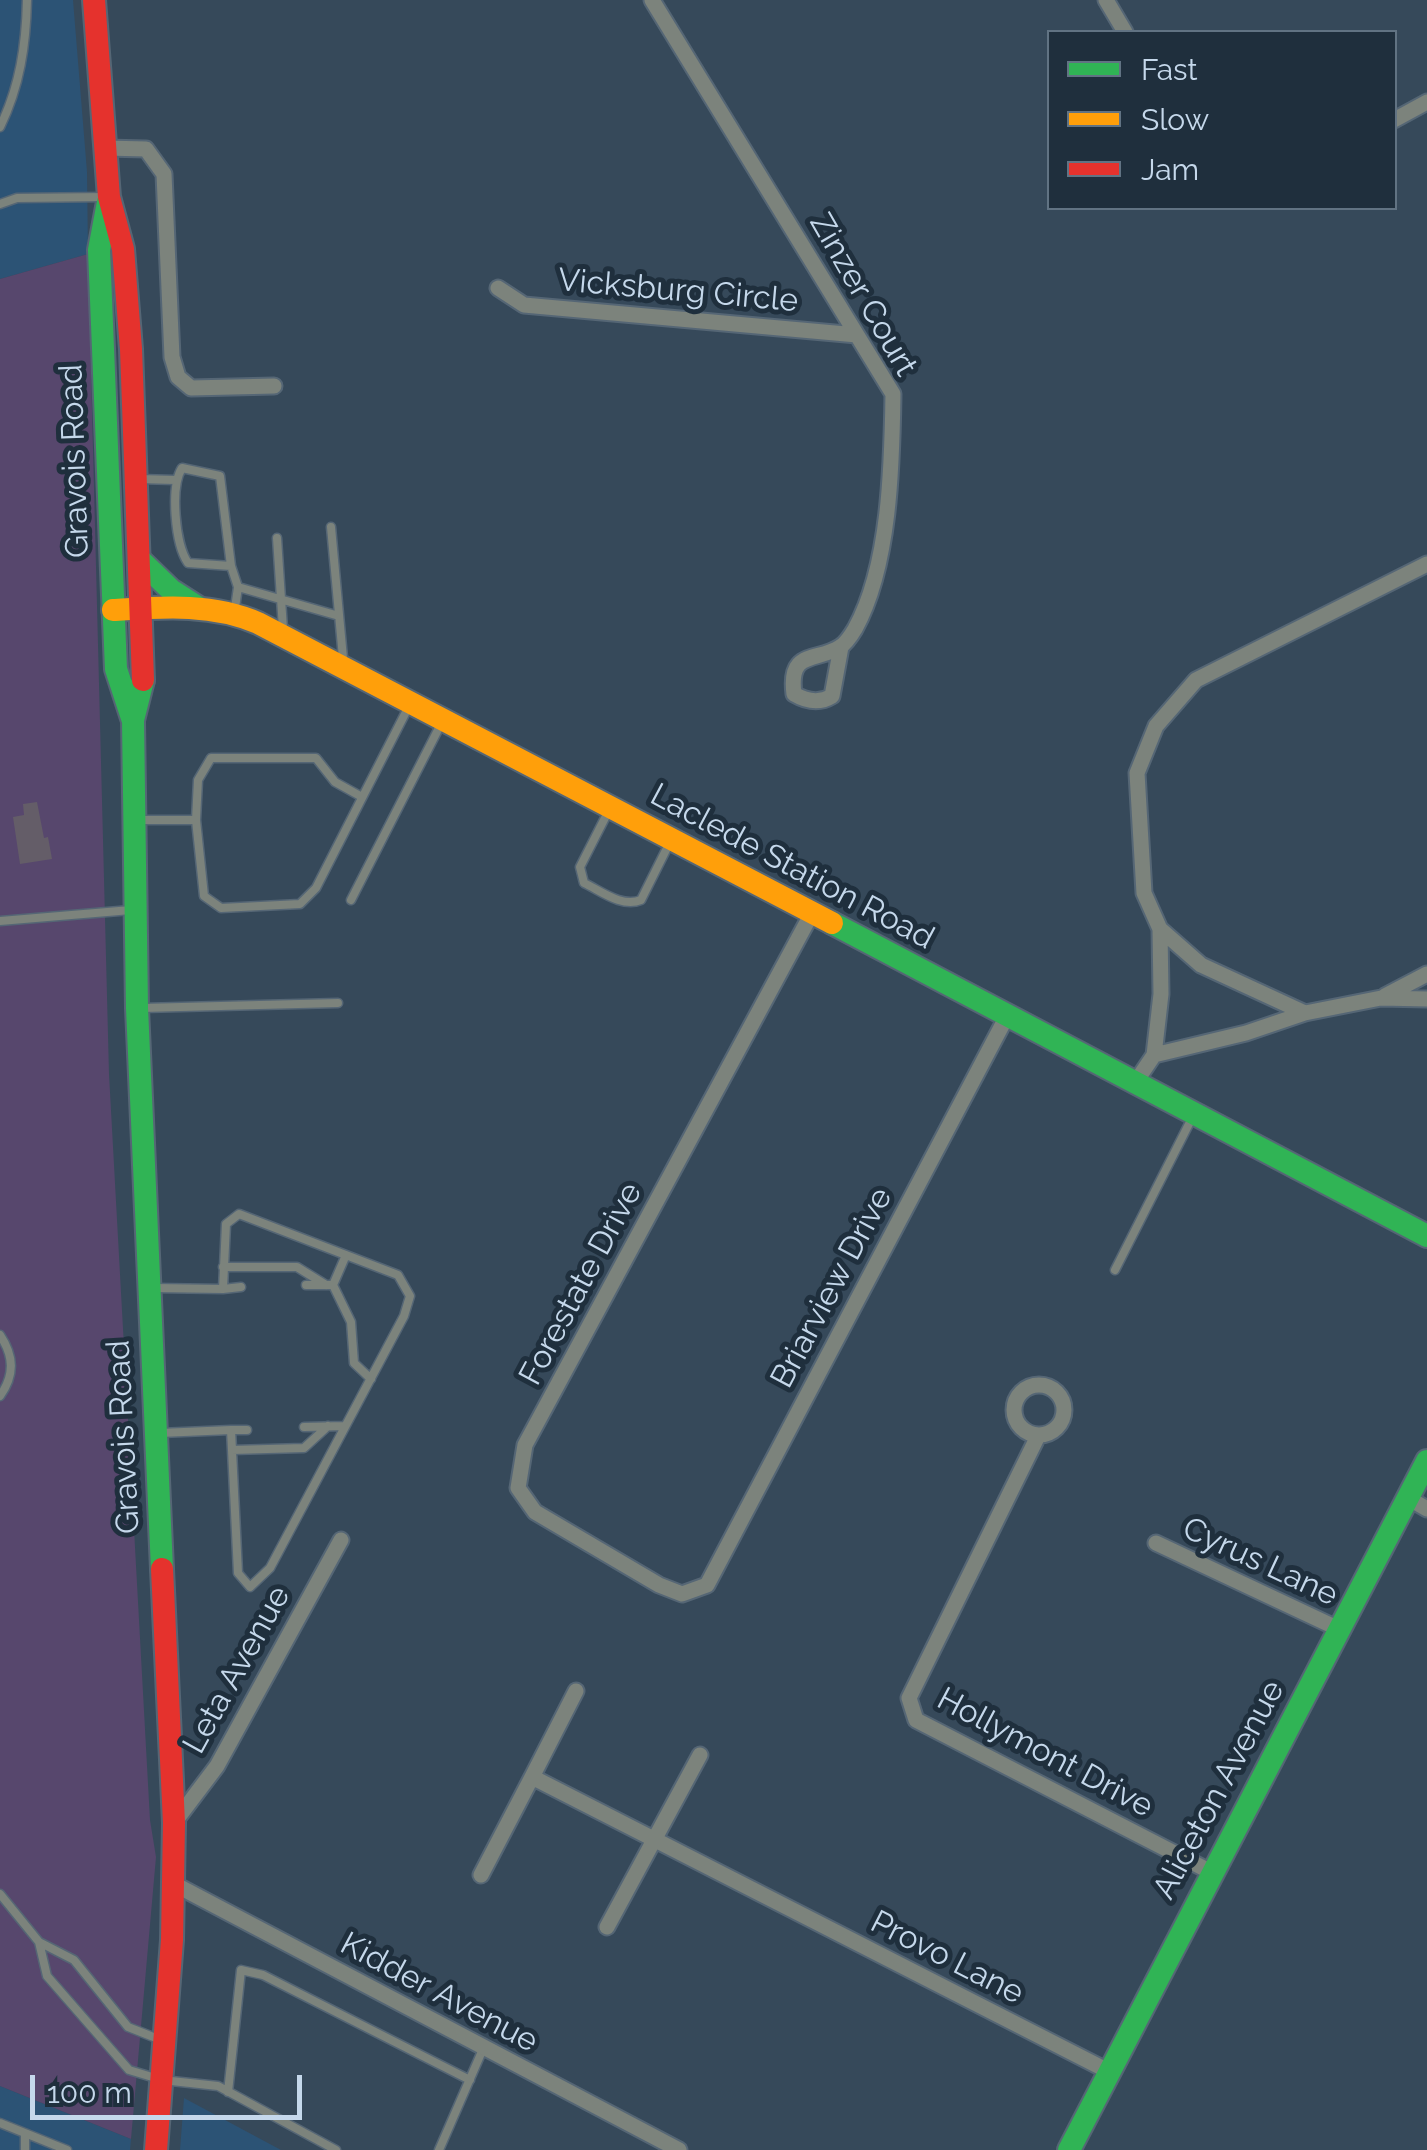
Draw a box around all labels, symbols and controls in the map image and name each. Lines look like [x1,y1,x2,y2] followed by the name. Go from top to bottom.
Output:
[1047,30,1397,210] legend
[1141,52,1198,87] text: Fast
[1141,102,1209,137] text: Slow
[1141,152,1199,187] text: Jam
[801,207,925,383] street label: Zinzer Court
[556,261,800,321] street label: Vicksburg Circle
[52,363,98,559] street label: Gravois Road
[644,776,940,958] street label: Laclede Station Road
[512,1176,650,1392] street label: Forestate Drive
[763,1181,901,1395] street label: Briarview Drive
[100,1339,148,1535] street label: Gravois Road
[1176,1509,1344,1615] street label: Cyrus Lane
[175,1580,299,1760] street label: Leta Avenue
[1145,1674,1293,1906] street label: Aliceton Avenue
[931,1680,1159,1826] street label: Hollymont Drive
[864,1903,1030,2013] street label: Provo Lane
[334,1925,544,2061] street label: Kidder Avenue
[35,2055,308,2117] scale bar
[47,2075,132,2110] text: 100 m

